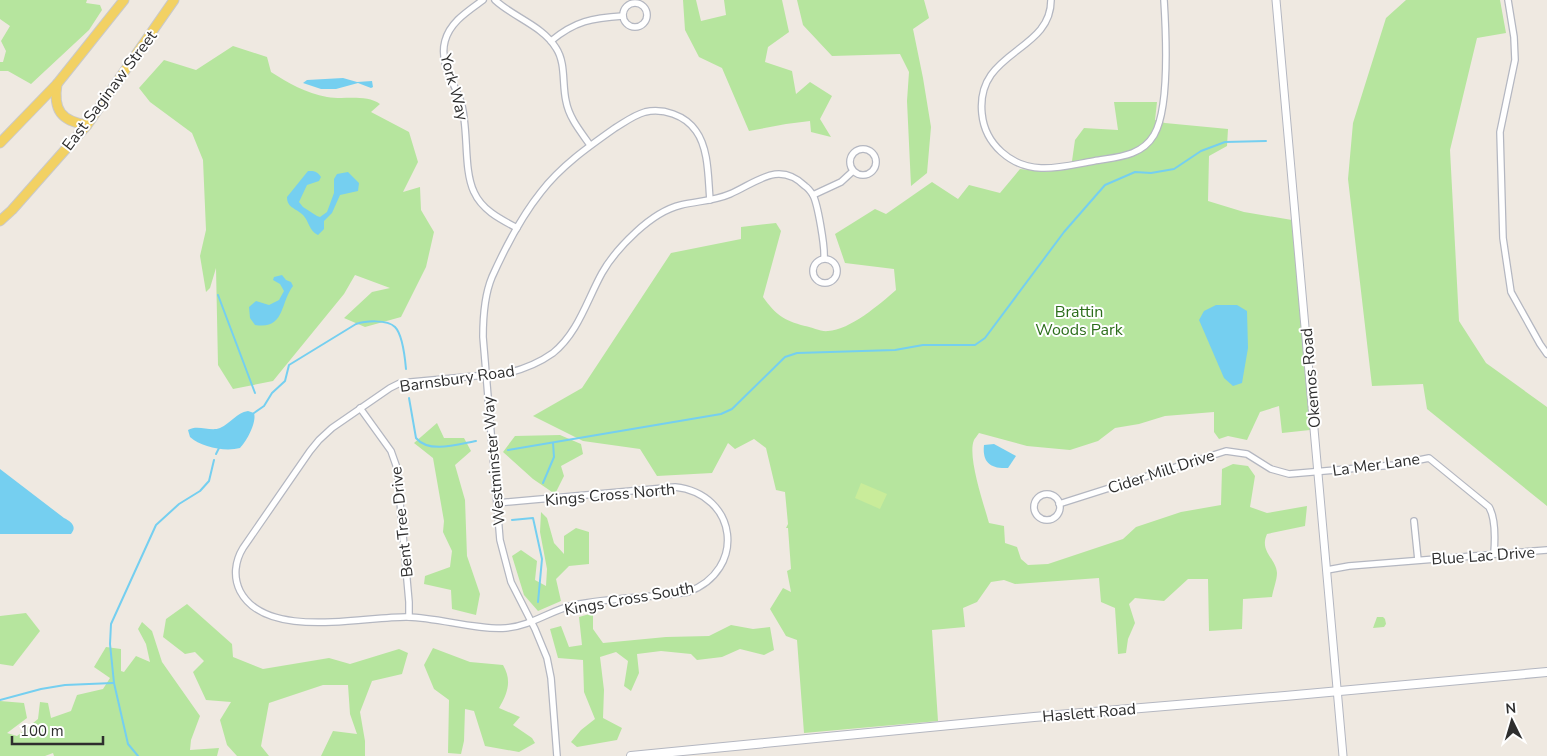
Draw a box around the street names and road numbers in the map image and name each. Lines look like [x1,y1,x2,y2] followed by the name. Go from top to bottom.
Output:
[57,26,162,155] street label: East Saginaw Street
[434,50,474,124] street label: York Way
[1296,327,1326,429] street label: Okemos Road
[398,360,516,398] street label: Barnsbury Road
[477,395,511,526] street label: Westminster Way
[1105,444,1218,500] street label: Cider Mill Drive
[1331,448,1421,482] street label: La Mer Lane
[385,465,419,578] street label: Bent Tree Drive
[544,478,676,512] street label: Kings Cross North
[1431,541,1536,571] street label: Blue Lac Drive
[563,577,696,621] street label: Kings Cross South
[1041,698,1137,728] street label: Haslett Road

